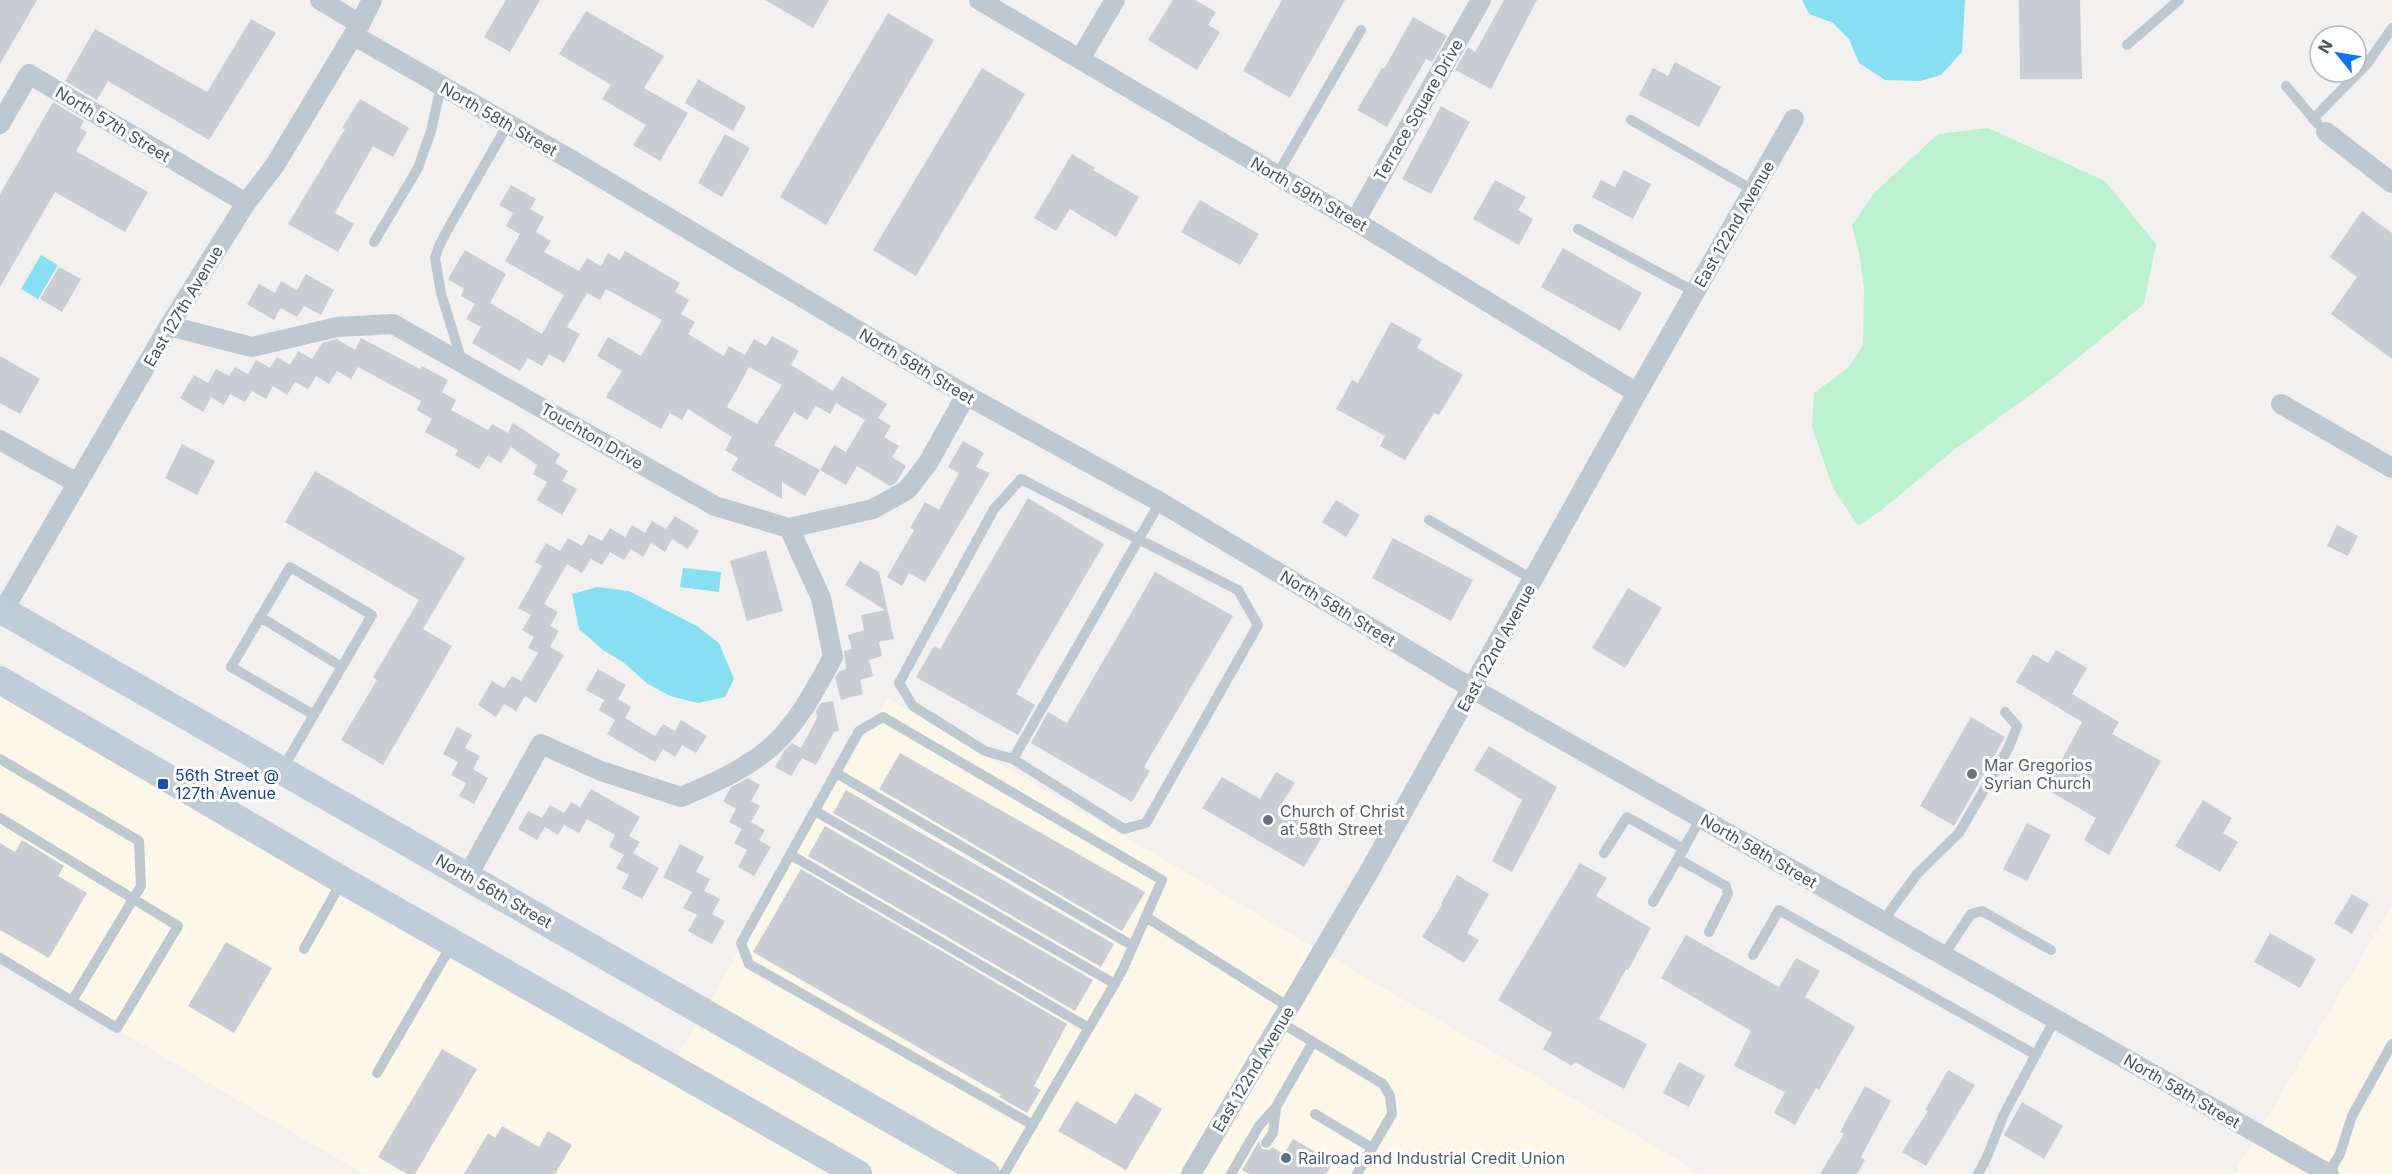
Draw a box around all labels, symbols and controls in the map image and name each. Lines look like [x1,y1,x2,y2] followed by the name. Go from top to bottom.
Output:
[2308,24,2368,84] north arrow
[1369,36,1467,184] street label: Terrace Square Drive
[2313,36,2337,57] text: N
[437,78,561,160] street label: North 58th Street
[52,82,174,166] street label: North 57th Street
[1247,153,1371,235] street label: North 59th Street
[1690,157,1778,291] street label: East 122nd Avenue
[139,242,227,370] street label: East 127th Avenue
[856,324,978,408] street label: North 58th Street
[537,399,647,473] street label: Touchton Drive
[1277,566,1399,650] street label: North 58th Street
[1453,581,1539,715] street label: East 122nd Avenue
[1984,755,2093,793] place label: Mar Gregorios Syrian Church
[175,765,279,803] place label: 56th Street @ 127th Avenue
[1965,767,1979,781] marker: Mar Gregorios Syrian Church
[156,777,170,791] marker: 56th Street @ 127th Avenue
[1280,801,1404,839] place label: Church of Christ at 58th Street
[1697,810,1821,892] street label: North 58th Street
[1261,813,1275,827] marker: Church of Christ at 58th Street
[432,850,556,932] street label: North 56th Street
[1208,1003,1298,1135] street label: East 122nd Avenue
[2120,1050,2244,1132] street label: North 58th Street
[1298,1148,1565,1168] place label: Railroad and Industrial Credit Union
[1279,1151,1293,1165] marker: Railroad and Industrial Credit Union

